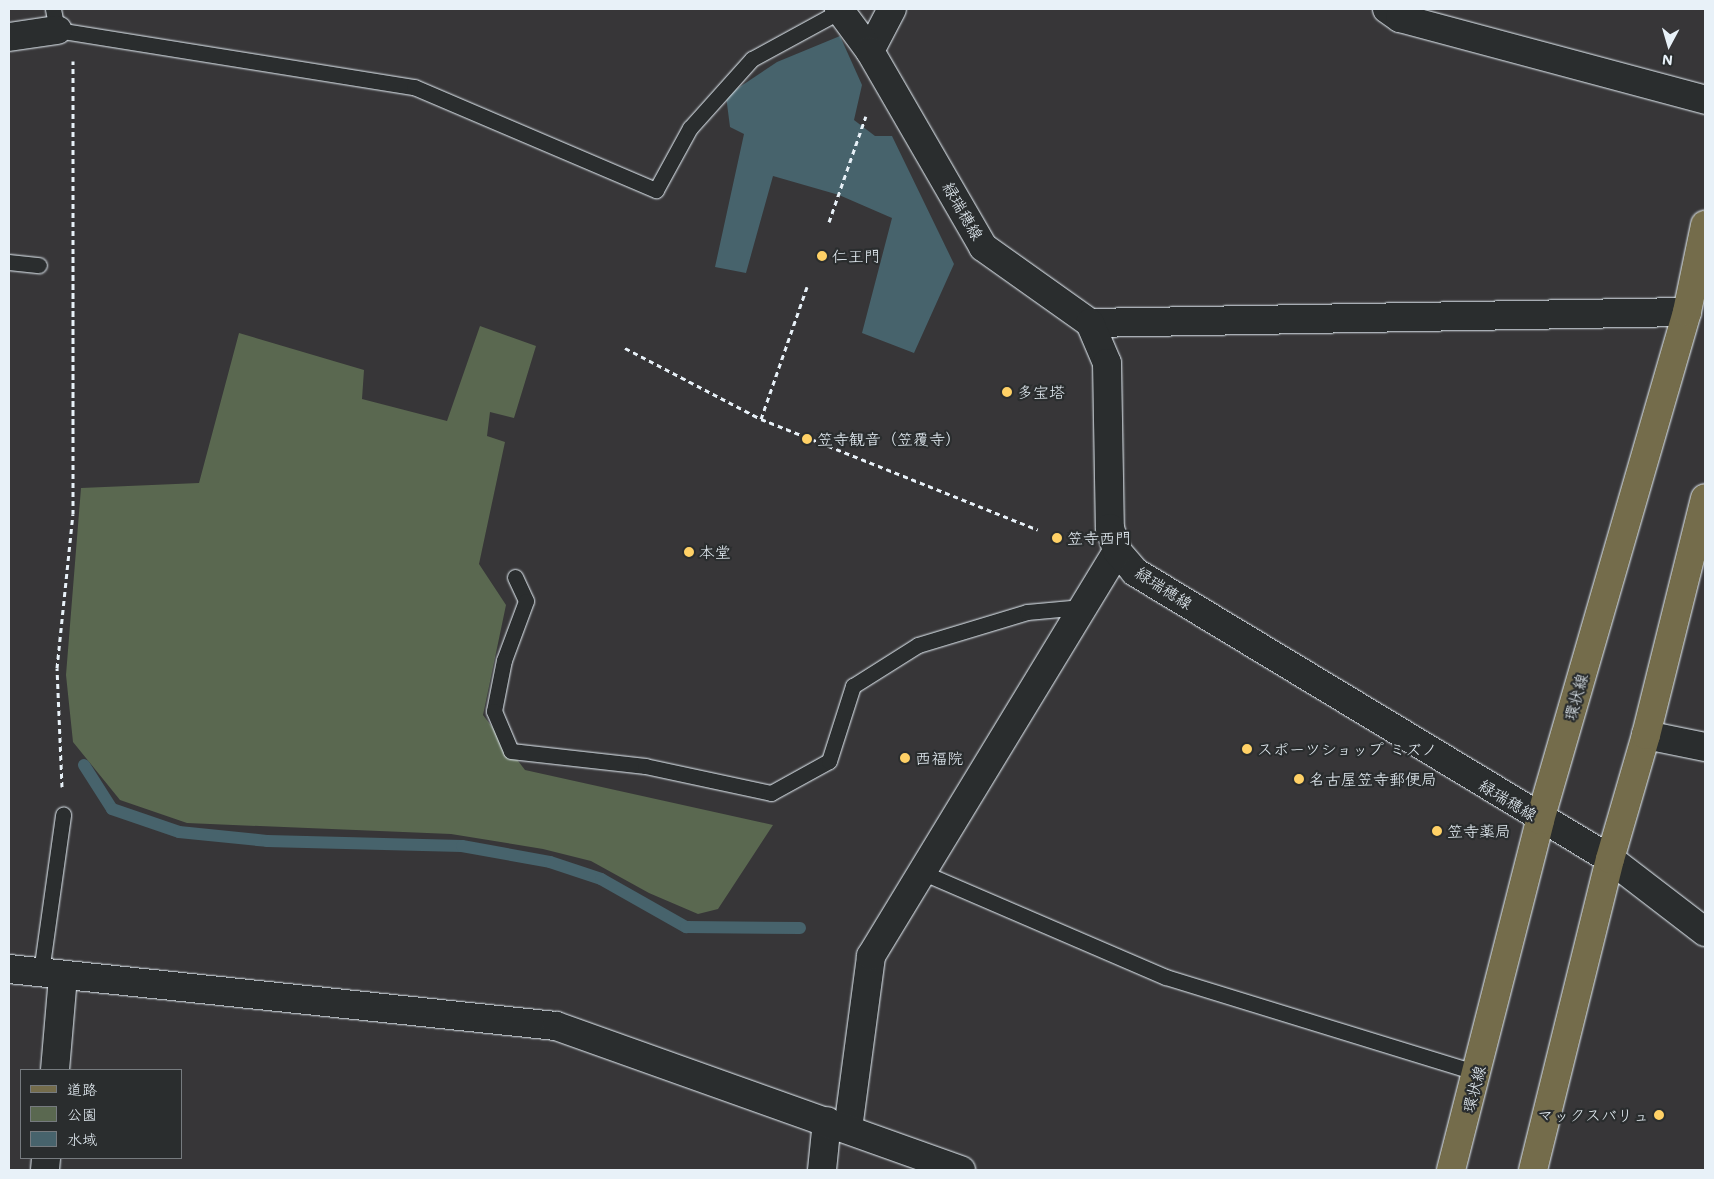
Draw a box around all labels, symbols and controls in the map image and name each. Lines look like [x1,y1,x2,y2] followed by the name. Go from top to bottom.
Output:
[1644,20,1694,70] north arrow
[1661,50,1674,70] text: N
[939,178,987,244] street label: 緑瑞穂線
[832,246,880,266] place label: 仁王門
[816,250,828,262] marker: 仁王門
[1017,382,1065,402] place label: 多宝塔
[1001,386,1013,398] marker: 多宝塔
[817,429,961,449] place label: 笠寺観音（笠覆寺）
[801,433,813,445] marker: 笠寺観音（笠覆寺）
[1067,528,1131,548] place label: 笠寺西門
[1051,532,1063,544] marker: 笠寺西門
[699,542,731,562] place label: 本堂
[683,546,695,558] marker: 本堂
[1132,563,1196,613] street label: 緑瑞穂線
[1560,671,1592,723] street label: 環状線
[1257,739,1438,759] place label: スポーツショップ ミズノ
[1241,743,1253,755] marker: スポーツショップ ミズノ
[915,748,963,768] place label: 西福院
[899,752,911,764] marker: 西福院
[1309,769,1437,789] place label: 名古屋笠寺郵便局
[1293,773,1305,785] marker: 名古屋笠寺郵便局
[1476,775,1540,825] street label: 緑瑞穂線
[1447,821,1511,841] place label: 笠寺薬局
[1431,825,1443,837] marker: 笠寺薬局
[1459,1063,1489,1115] street label: 環状線
[20,1069,182,1159] legend
[67,1079,97,1099] text: 道路
[67,1104,97,1124] text: 公園
[1537,1105,1649,1125] place label: マックスバリュ
[1653,1109,1665,1121] marker: マックスバリュ
[67,1129,97,1149] text: 水域

